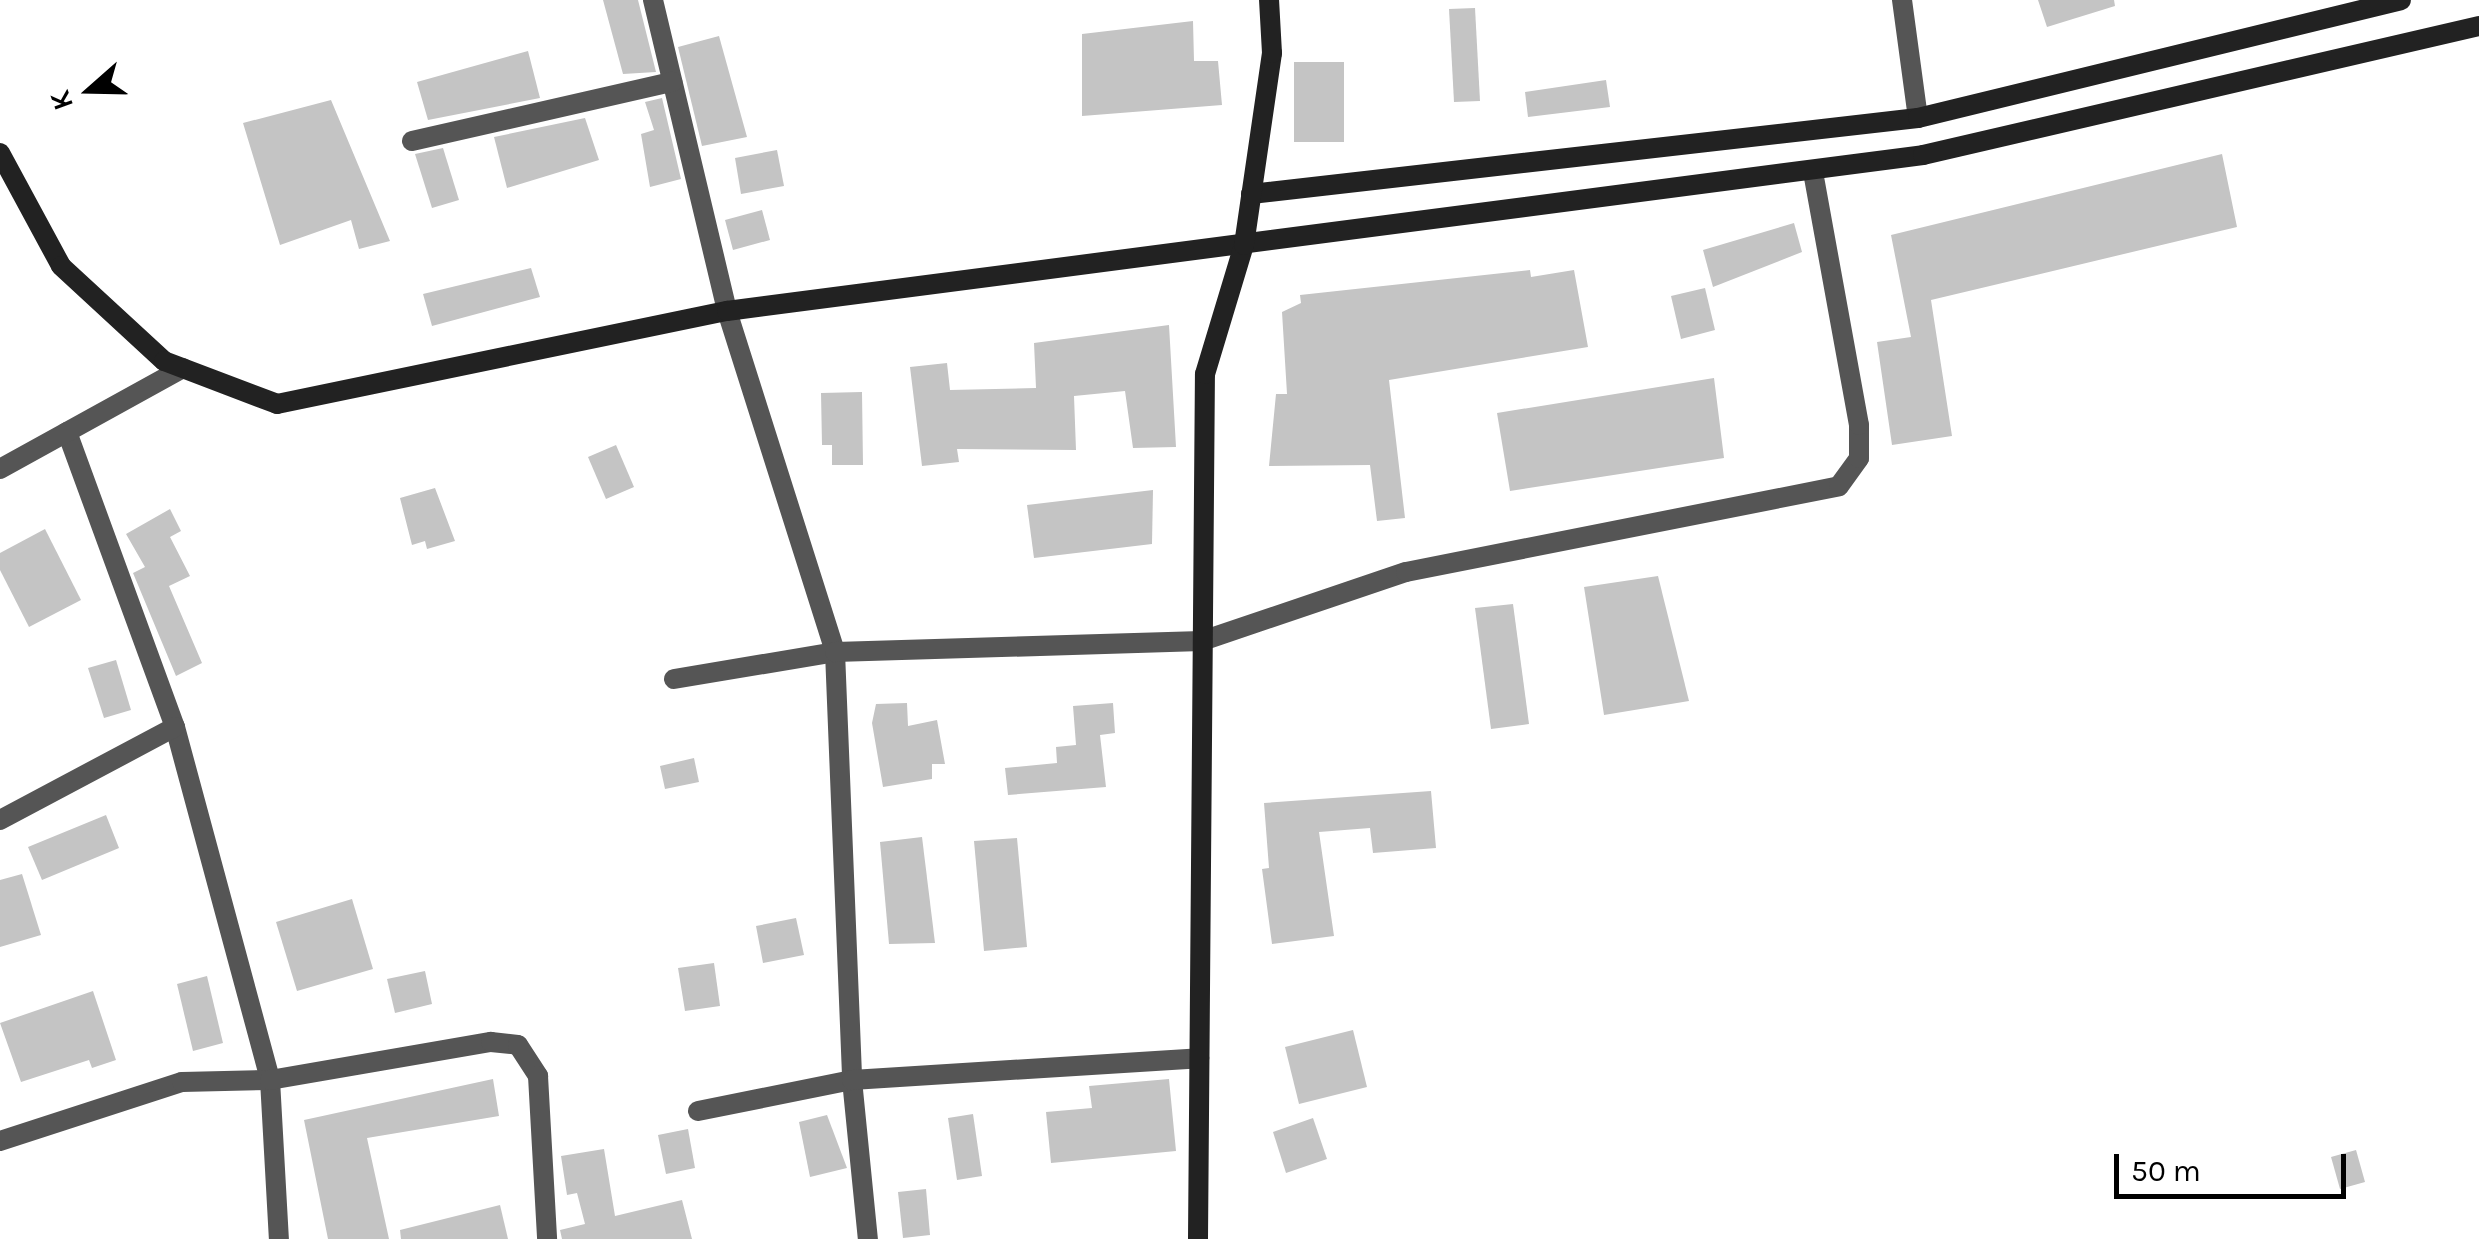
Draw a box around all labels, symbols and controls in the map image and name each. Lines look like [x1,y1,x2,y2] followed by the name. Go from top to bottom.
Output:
[40,40,140,140] north arrow
[43,86,80,115] text: K
[2119,1134,2352,1196] scale bar
[2131,1153,2201,1189] text: 50 m

